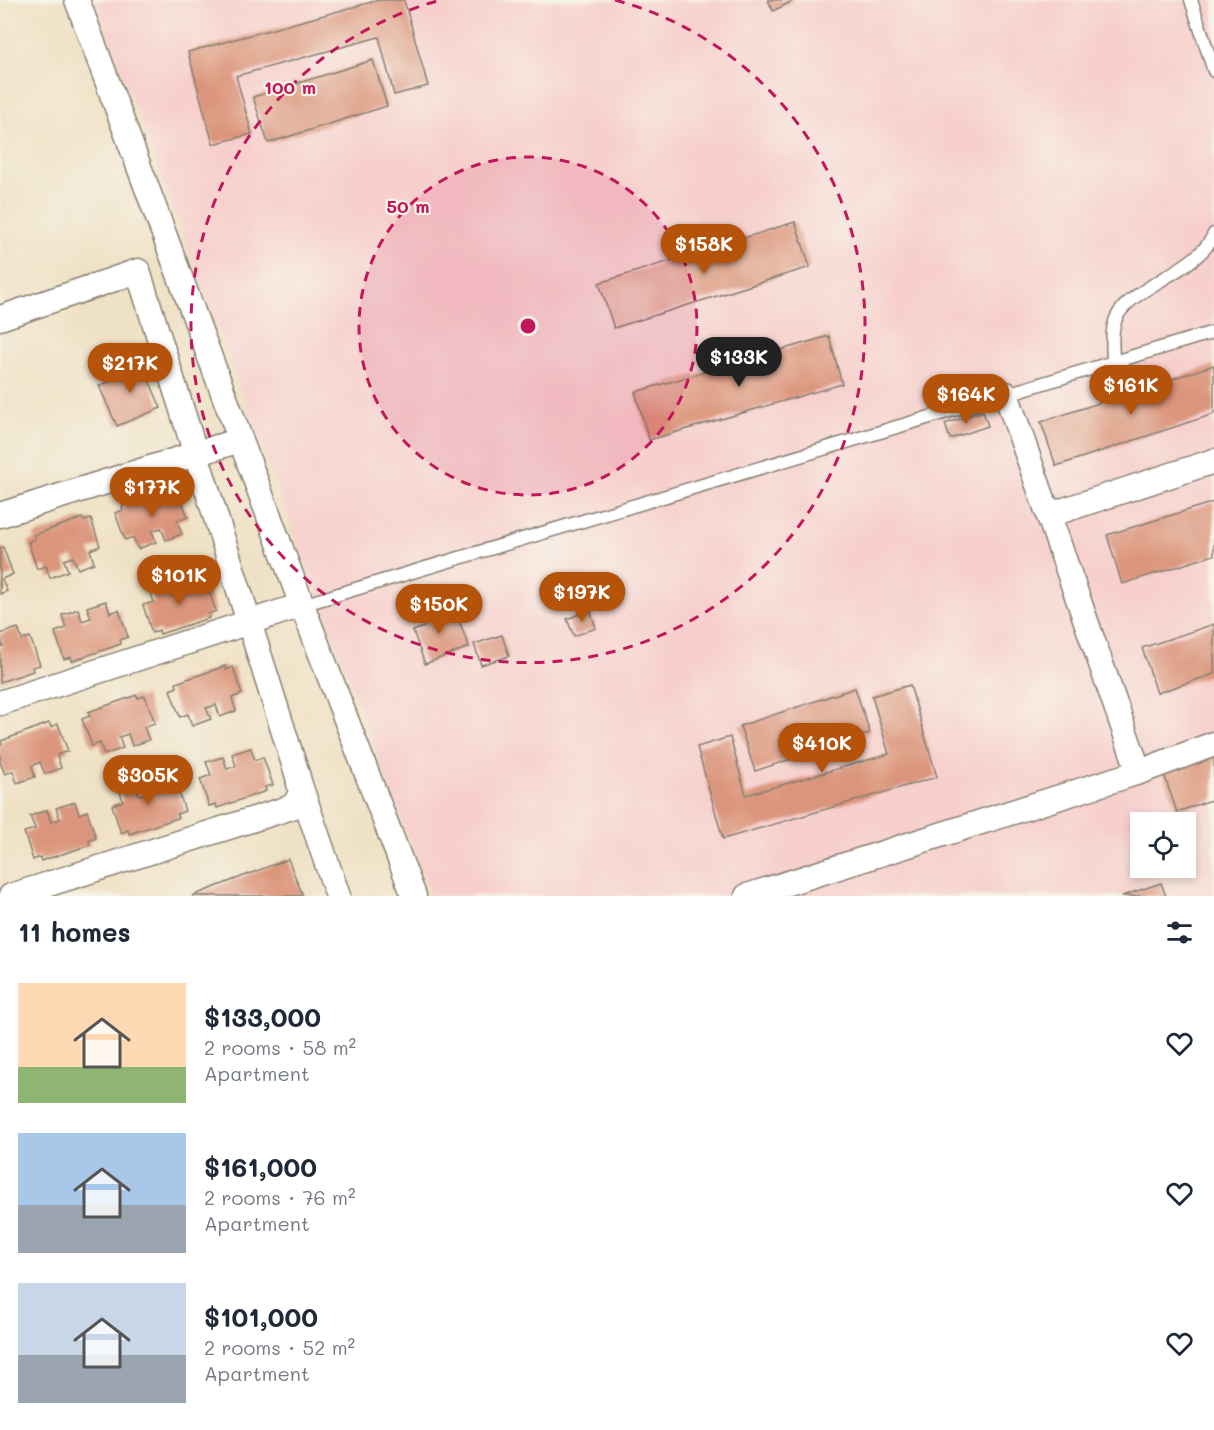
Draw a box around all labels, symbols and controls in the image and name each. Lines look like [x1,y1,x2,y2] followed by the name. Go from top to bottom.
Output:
[264,75,316,99] text: 100 m
[387,194,429,218] text: 50 m
[662,224,746,275] pin: $158K
[675,230,733,256] text: $158K
[518,316,538,336] centre of rings
[697,337,781,388] pin: $133K
[88,343,172,394] pin: $217K
[710,343,768,369] text: $133K
[102,349,158,375] text: $217K
[1089,365,1173,416] pin: $161K
[1103,371,1159,397] text: $161K
[924,374,1008,425] pin: $164K
[936,380,996,406] text: $164K
[110,467,194,518] pin: $177K
[124,473,180,499] text: $177K
[137,555,221,606] pin: $101K
[151,561,207,587] text: $101K
[540,572,624,623] pin: $197K
[553,578,611,604] text: $197K
[397,584,481,635] pin: $150K
[410,590,468,616] text: $150K
[780,723,864,774] pin: $410K
[792,729,852,755] text: $410K
[106,755,190,806] pin: $305K
[117,761,179,787] text: $305K
[1130,812,1196,878] map controls
[1130,812,1196,878] button: locate
[18,915,131,949] text: 11 homes
[1163,916,1196,949] icon: filters
[204,1000,321,1034] text: $133,000
[66,1007,138,1079] icon: home
[1163,1027,1196,1060] icon: heart
[204,1034,356,1060] text: 2 rooms · 58 m²
[204,1060,310,1086] text: Apartment
[204,1150,317,1184] text: $161,000
[66,1157,138,1229] icon: home
[1163,1177,1196,1210] icon: heart
[204,1184,356,1210] text: 2 rooms · 76 m²
[204,1210,310,1236] text: Apartment
[204,1300,318,1334] text: $101,000
[66,1307,138,1379] icon: home
[1163,1327,1196,1360] icon: heart
[204,1334,355,1360] text: 2 rooms · 52 m²
[204,1360,310,1386] text: Apartment

